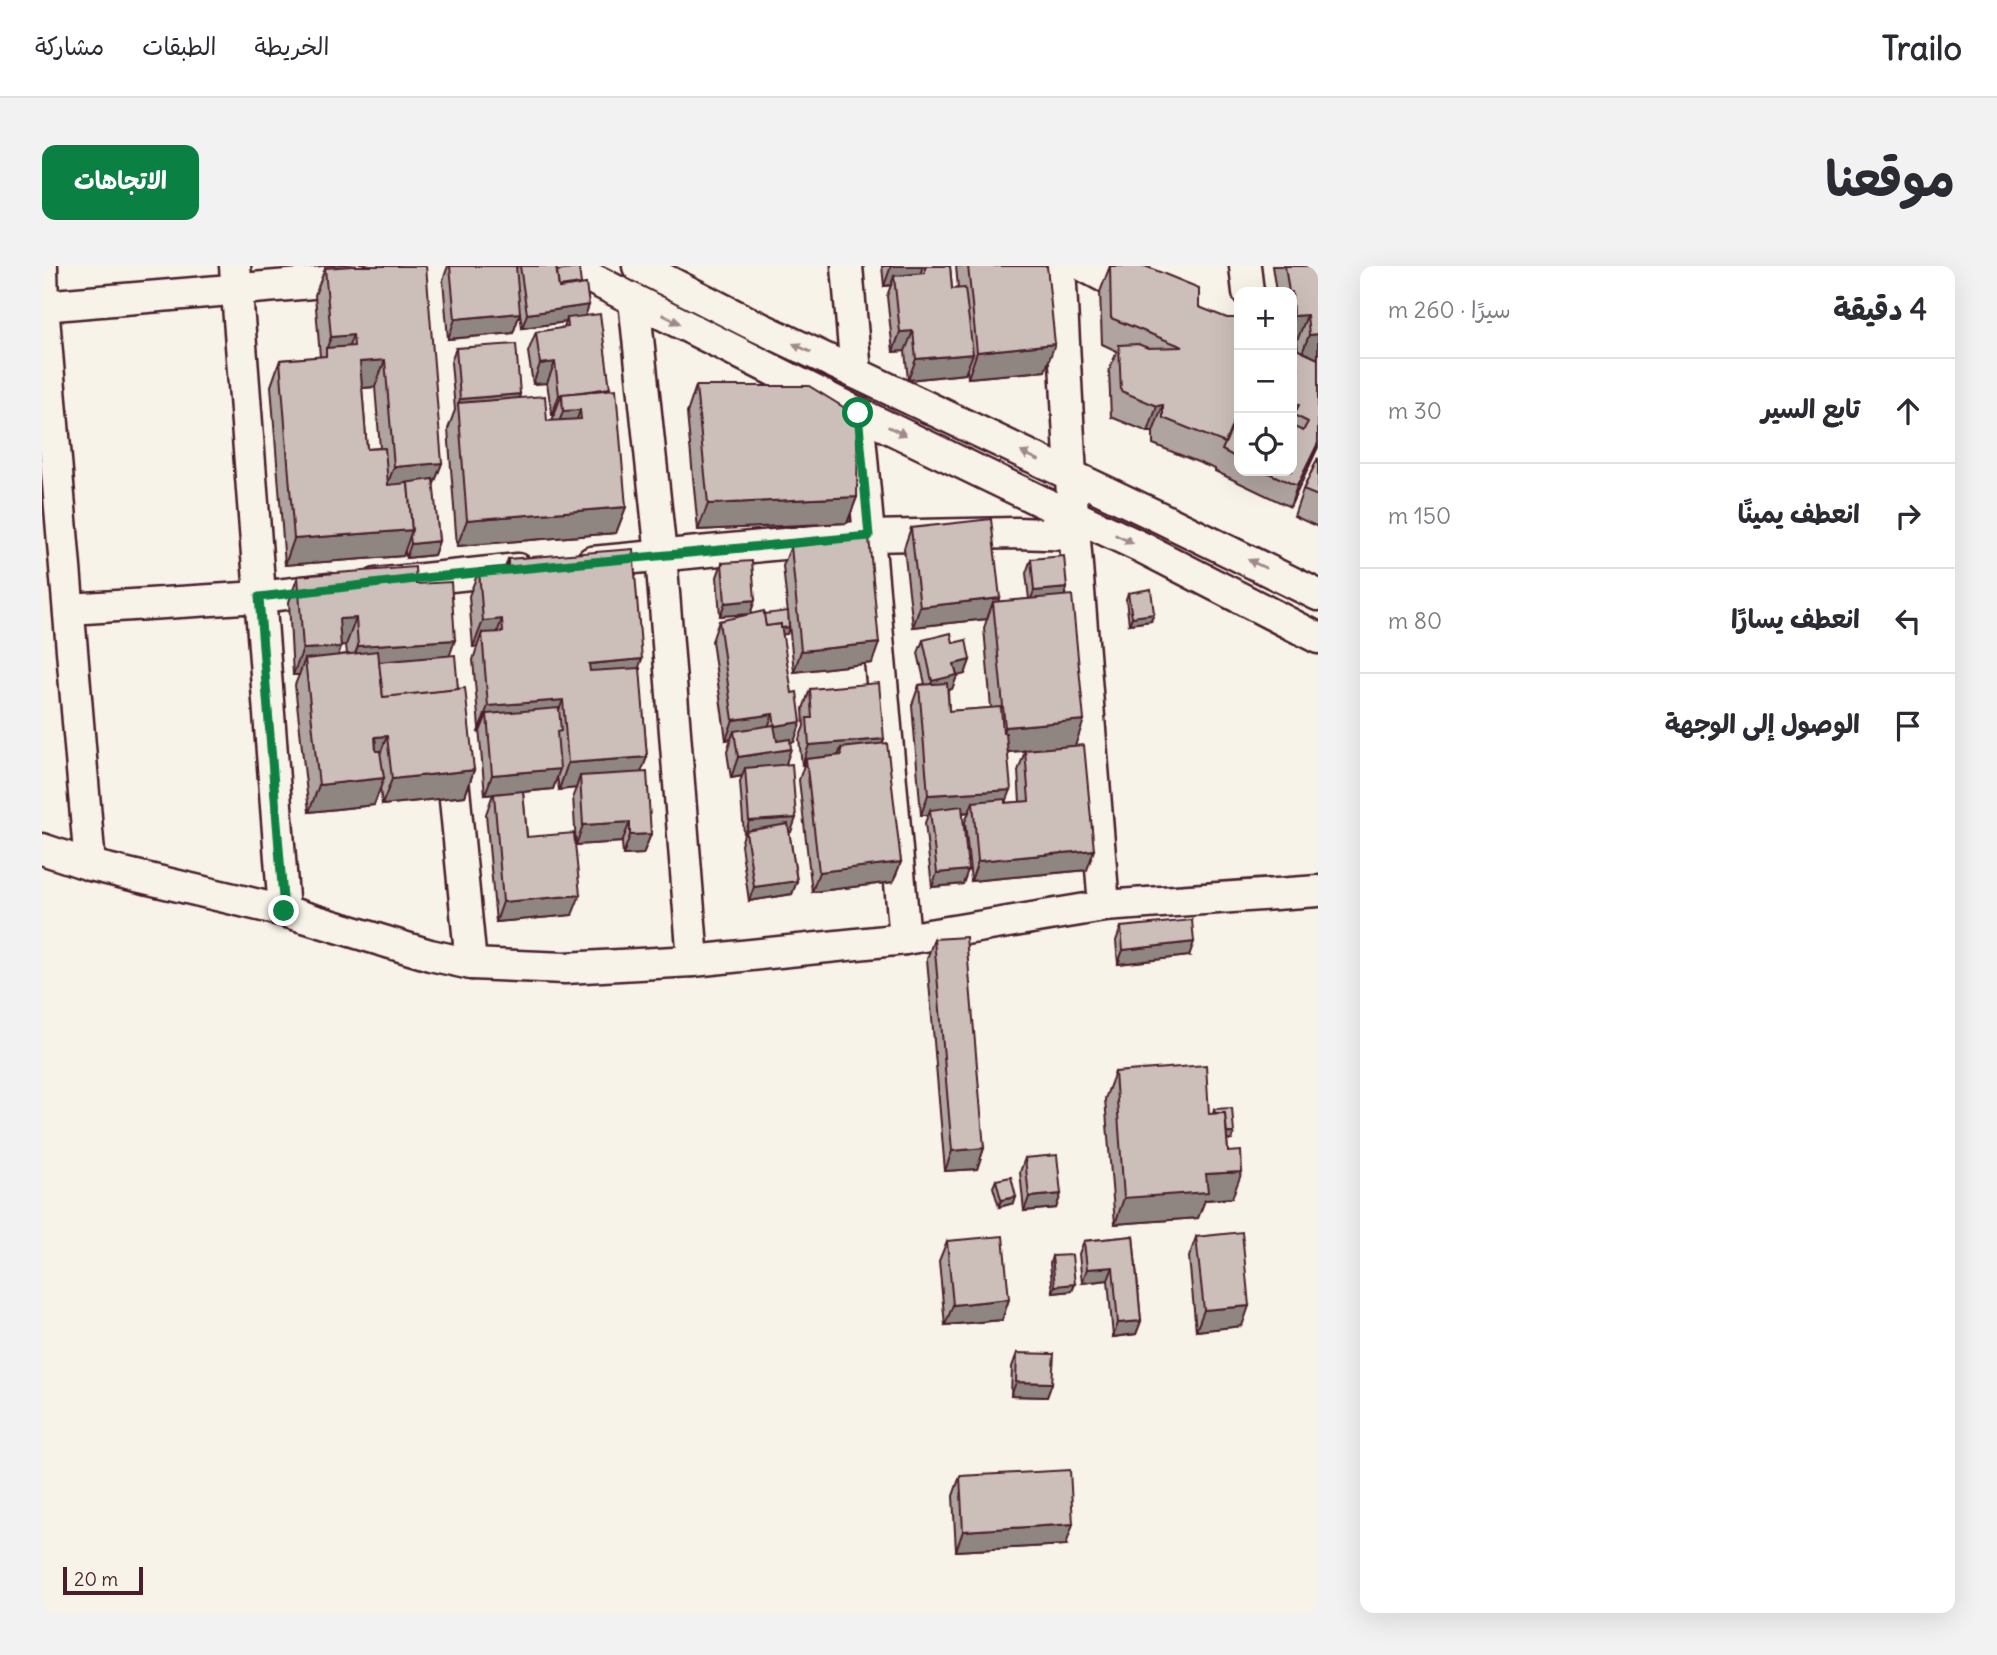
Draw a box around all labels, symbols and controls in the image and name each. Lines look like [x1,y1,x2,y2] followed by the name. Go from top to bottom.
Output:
[1882,27,1962,69] text: Trailo
[35,31,104,61] text: مشاركة
[142,31,217,61] text: الطبقات
[255,31,329,61] text: الخريطة
[42,145,199,220] button: الاتجاهات
[1825,148,1955,209] text: موقعنا
[1234,287,1297,476] map controls
[1234,287,1297,350] button: +
[1833,290,1927,328] text: 4 دقيقة
[1388,295,1511,324] text: سيرًا · 260 m
[661,313,681,324] one-way arrow
[792,342,812,353] one-way arrow
[1234,350,1297,413] button: −
[1761,392,1860,425] text: تابع السير
[1889,392,1927,430] icon: ahead
[1388,396,1442,425] text: 30 m
[842,397,873,428] route start
[1234,413,1297,476] button: locate
[887,426,907,437] one-way arrow
[1020,450,1040,462] one-way arrow
[1738,497,1860,530] text: انعطف يمينًا
[1889,497,1927,535] icon: right
[1388,501,1451,530] text: 150 m
[1114,533,1134,545] one-way arrow
[1247,559,1267,570] one-way arrow
[1731,602,1860,635] text: انعطف يسارًا
[1889,602,1927,640] icon: left
[1388,606,1442,635] text: 80 m
[1665,707,1860,740] text: الوصول إلى الوجهة
[1889,707,1927,745] icon: arrive
[268,895,299,926] route end
[63,1564,144,1596] scale bar
[74,1567,118,1591] text: 20 m

